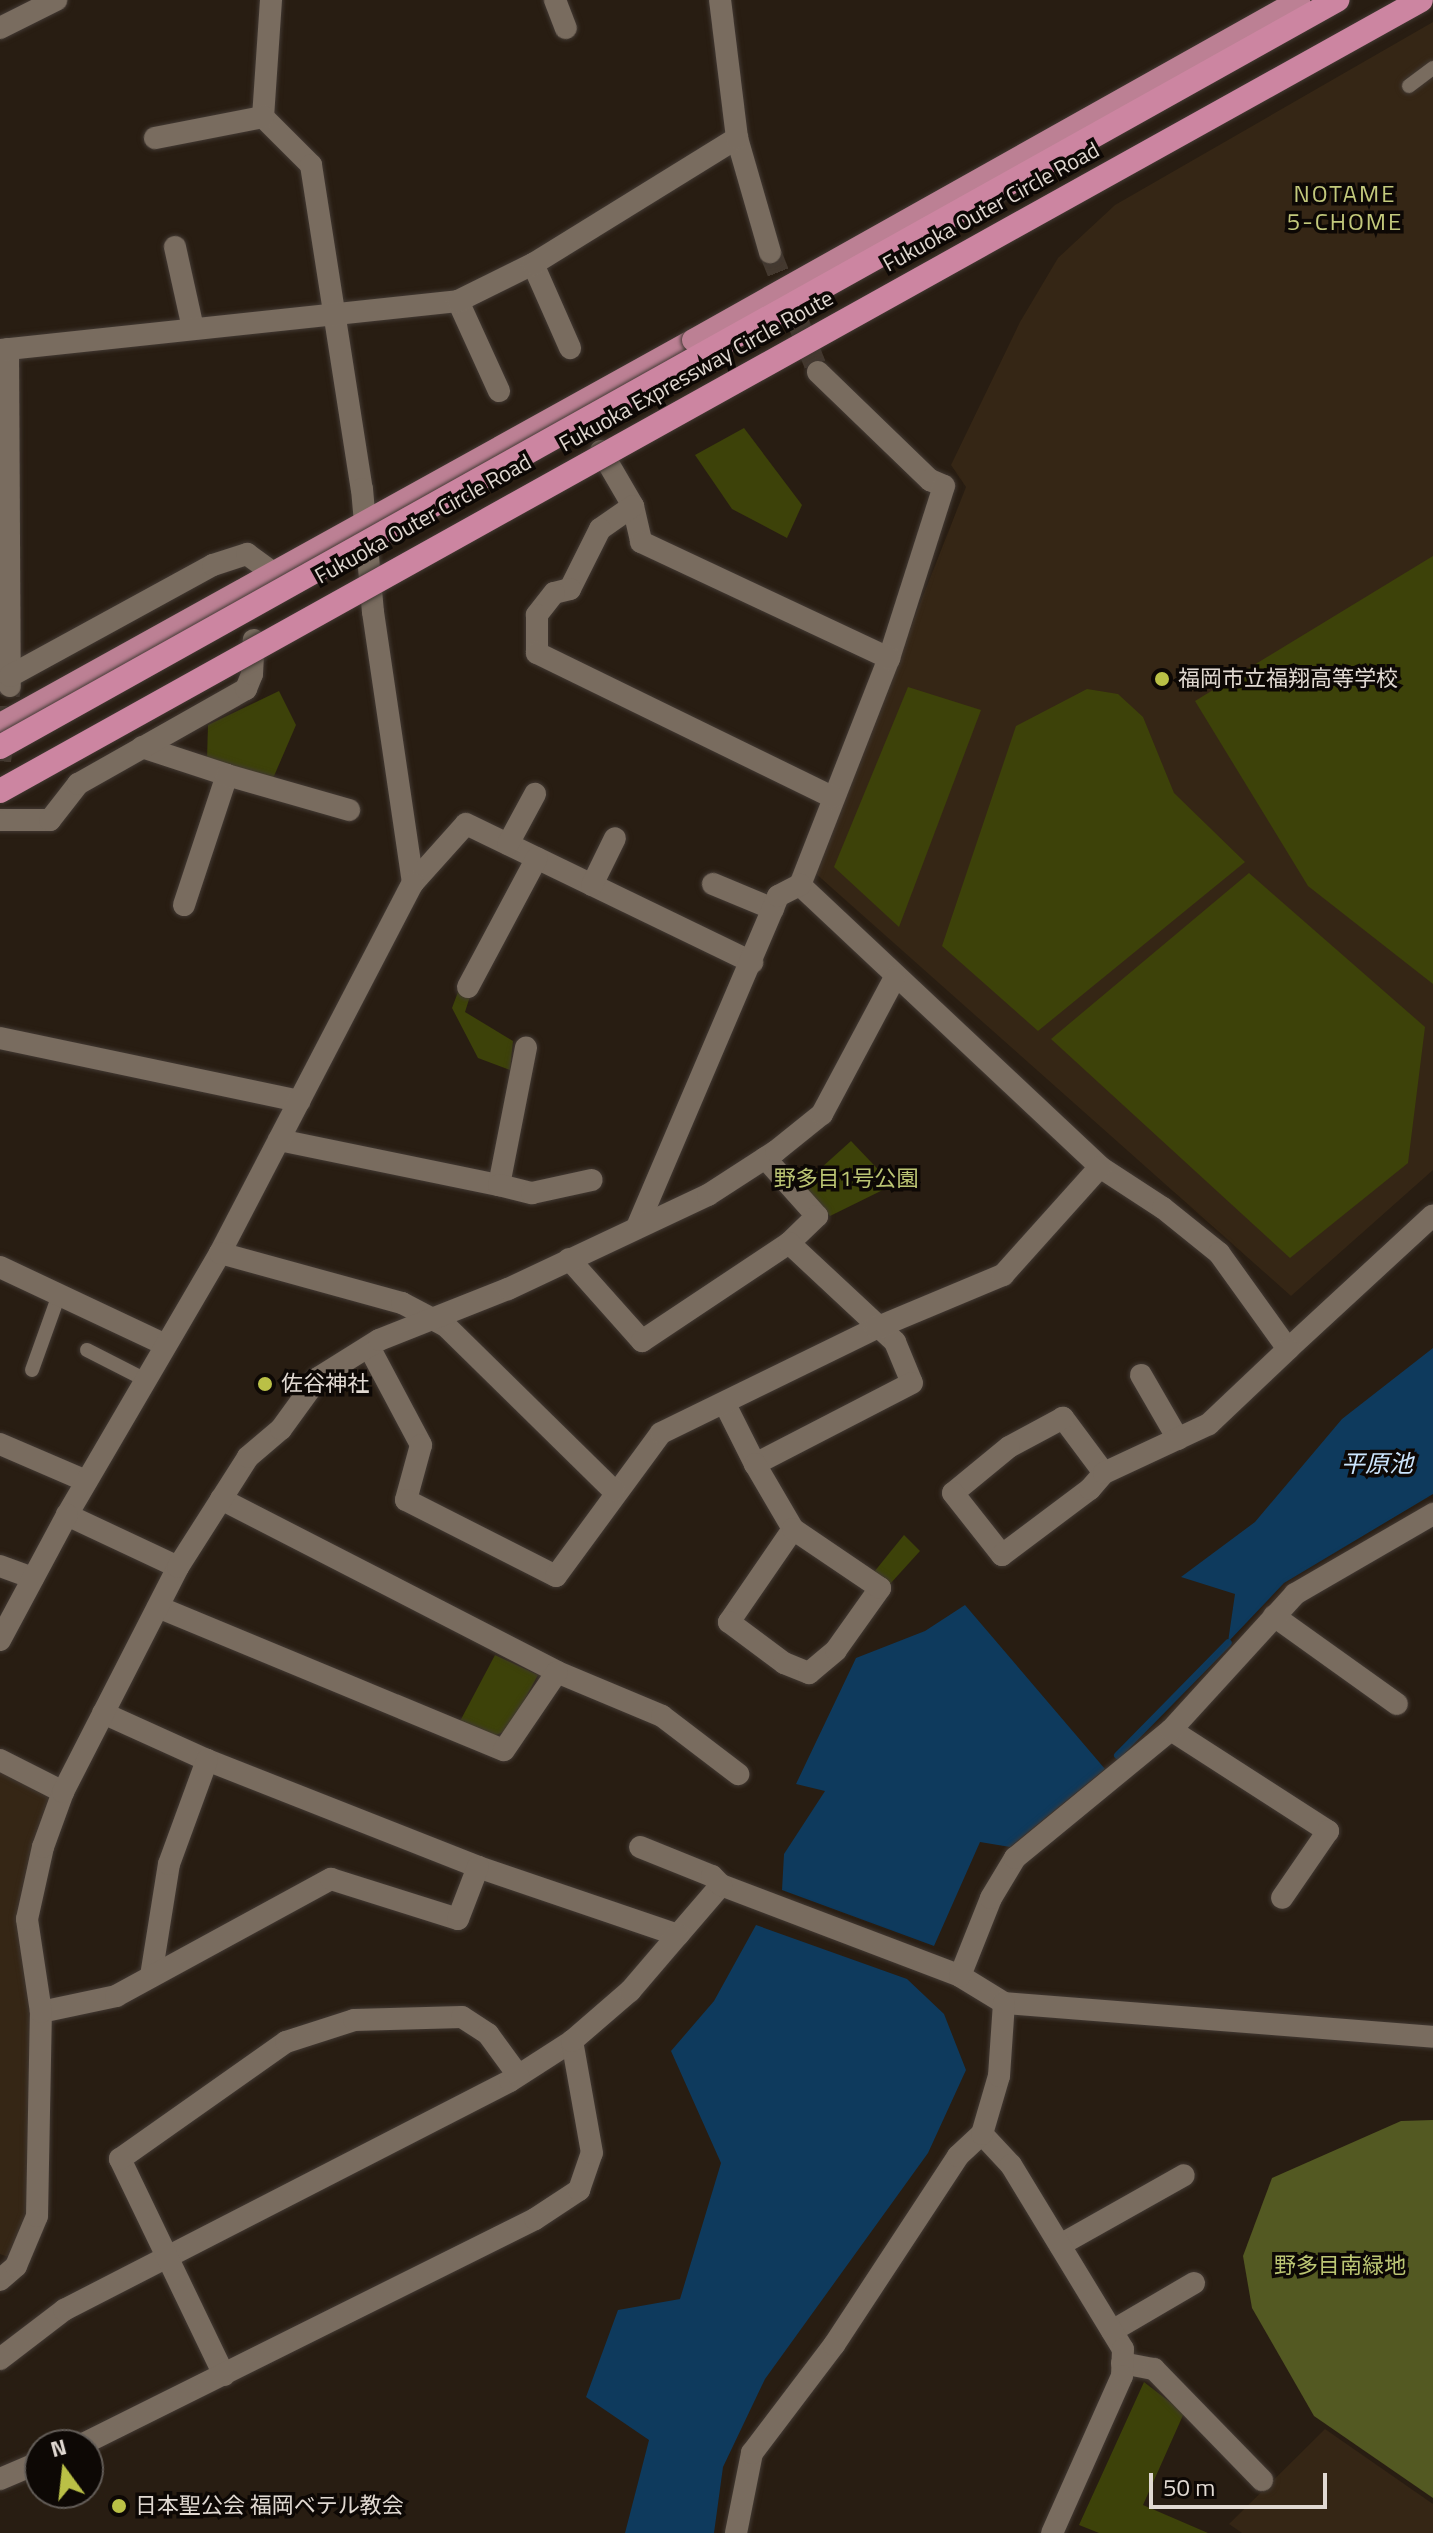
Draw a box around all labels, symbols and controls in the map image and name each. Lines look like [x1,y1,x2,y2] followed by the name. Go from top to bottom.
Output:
[878,137,1104,277] street label: Fukuoka Outer Circle Road
[1287,180,1403,236] district label: NOTAME 5-CHOME
[555,285,837,457] street label: Fukuoka Expressway Circle Route
[310,449,536,589] street label: Fukuoka Outer Circle Road
[1178,666,1398,692] place label: 福岡市立福翔高等学校
[1153,670,1171,688] marker: 福岡市立福翔高等学校
[774,1166,918,1192] park label: 野多目1号公園
[281,1371,369,1397] place label: 佐谷神社
[256,1375,274,1393] marker: 佐谷神社
[1341,1450,1413,1478] water label: 平原池
[1274,2253,1406,2279] park label: 野多目南緑地
[24,2429,104,2509] north arrow
[47,2429,70,2466] text: N
[1153,2457,1331,2507] scale bar
[1163,2469,1215,2505] text: 50 m
[135,2493,404,2519] place label: 日本聖公会 福岡ベテル教会
[110,2497,128,2515] marker: 日本聖公会 福岡ベテル教会

